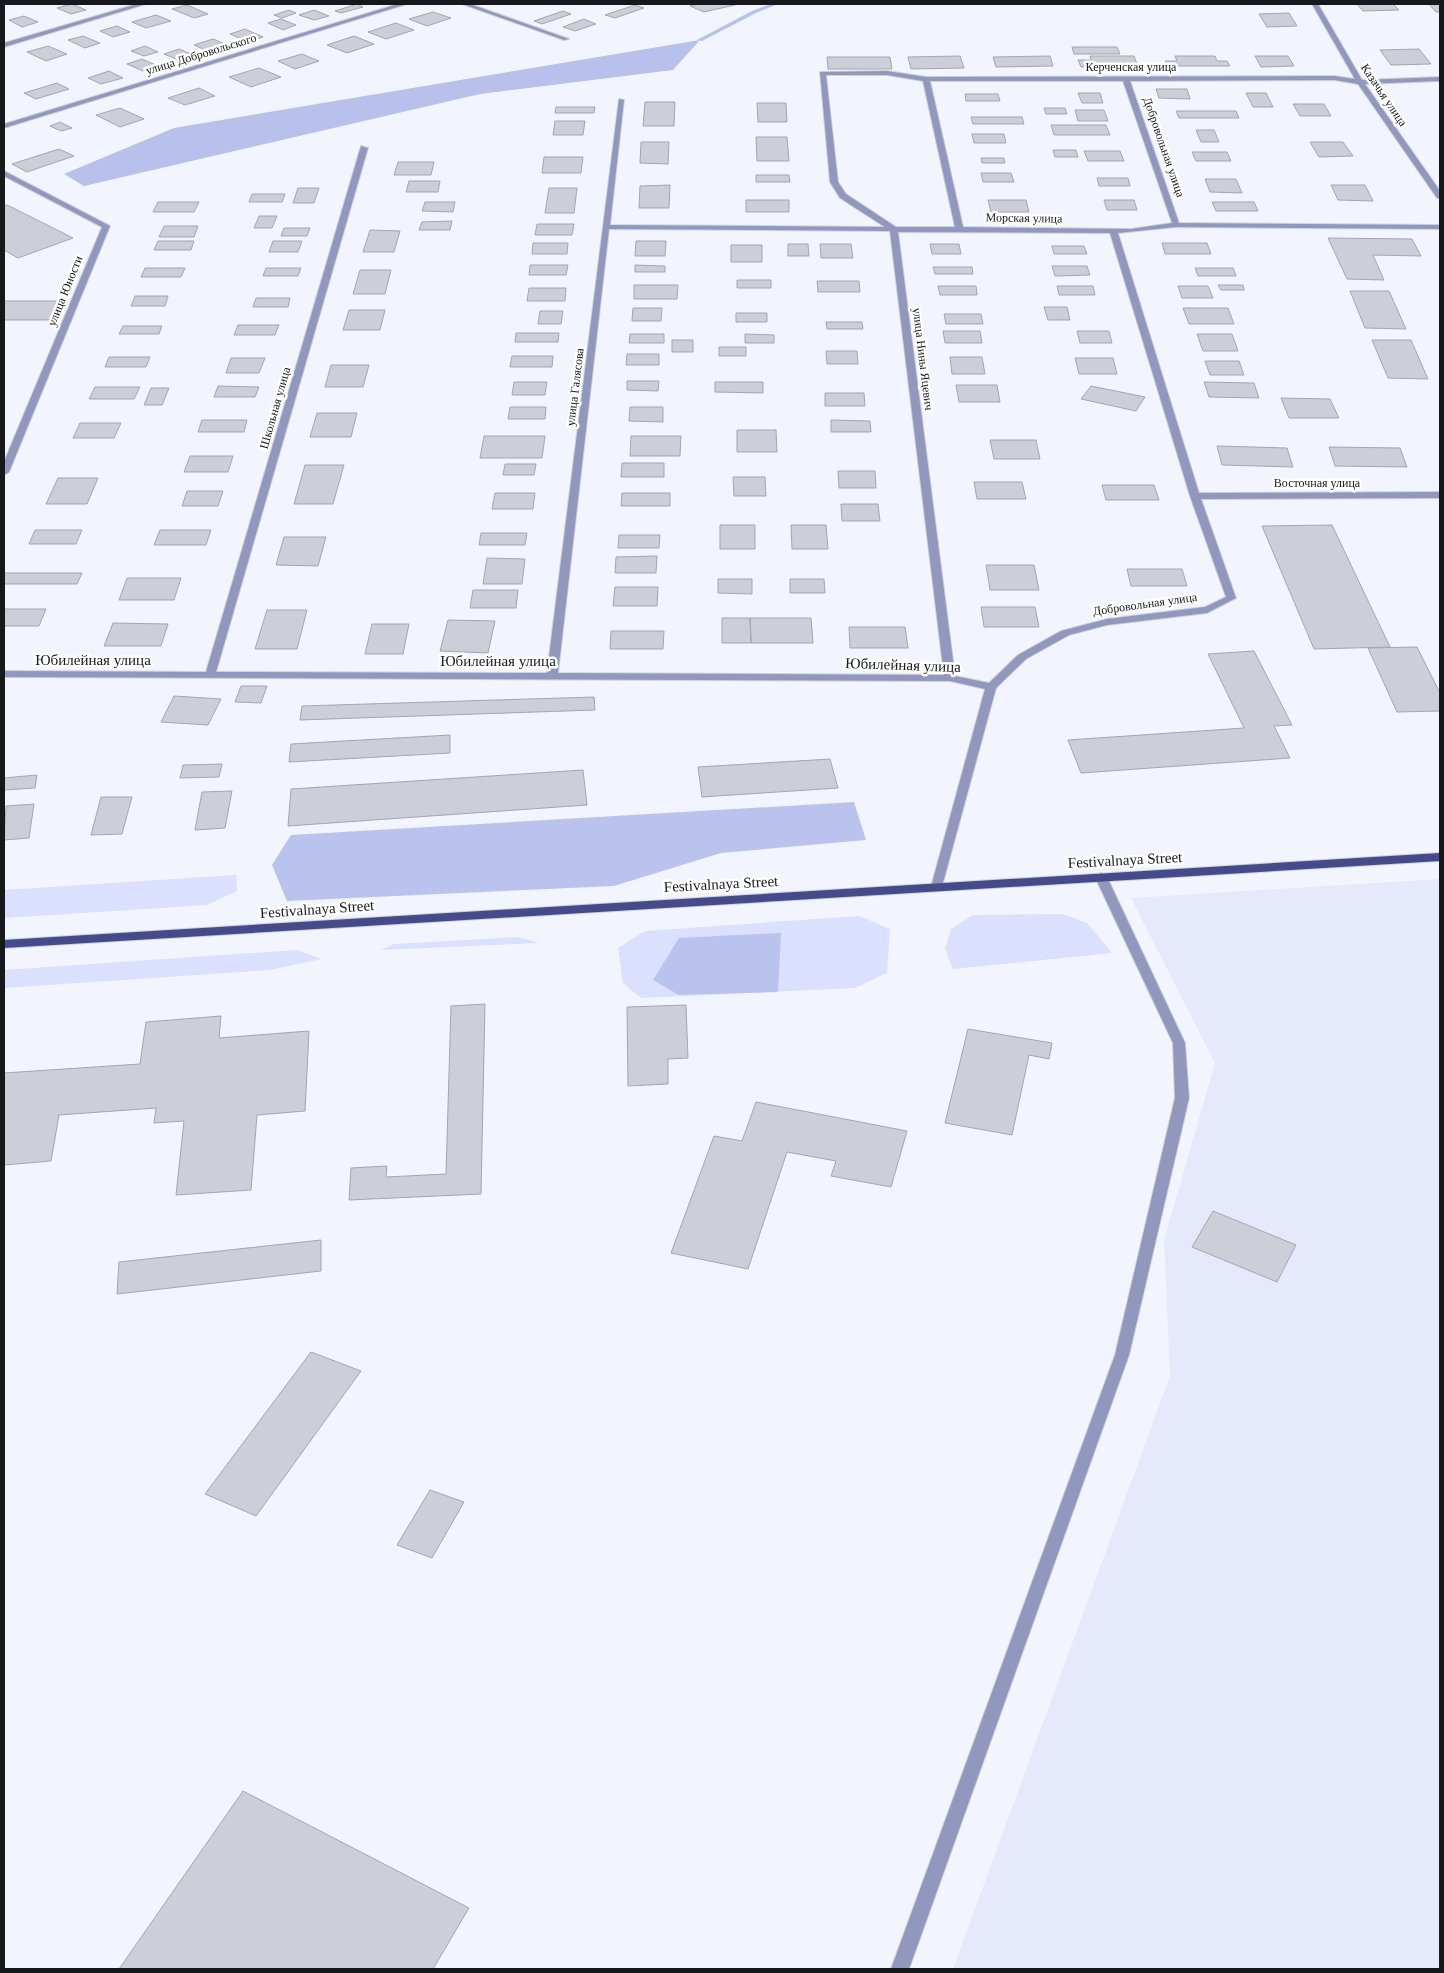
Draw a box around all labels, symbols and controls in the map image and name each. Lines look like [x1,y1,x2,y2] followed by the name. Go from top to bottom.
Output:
[144,30,258,78] street label: улица Добровольского
[1086,60,1177,74] street label: Керченская улица
[1358,61,1410,129] street label: Казачья улица
[1140,95,1188,200] street label: Добровольная улица
[985,210,1063,226] street label: Морская улица
[45,253,86,328] street label: улица Юности
[910,307,936,411] street label: улица Нины Яцевич
[563,347,587,427] street label: улица Галясова
[257,365,294,451] street label: Школьная улица
[1274,476,1361,490] street label: Восточная улица
[1092,590,1199,618] street label: Добровольная улица
[35,652,151,668] street label: Юбилейная улица
[440,653,556,669] street label: Юбилейная улица
[845,655,961,675] street label: Юбилейная улица
[1067,849,1183,871] street label: Festivalnaya Street
[663,873,779,895] street label: Festivalnaya Street
[259,897,376,921] street label: Festivalnaya Street

